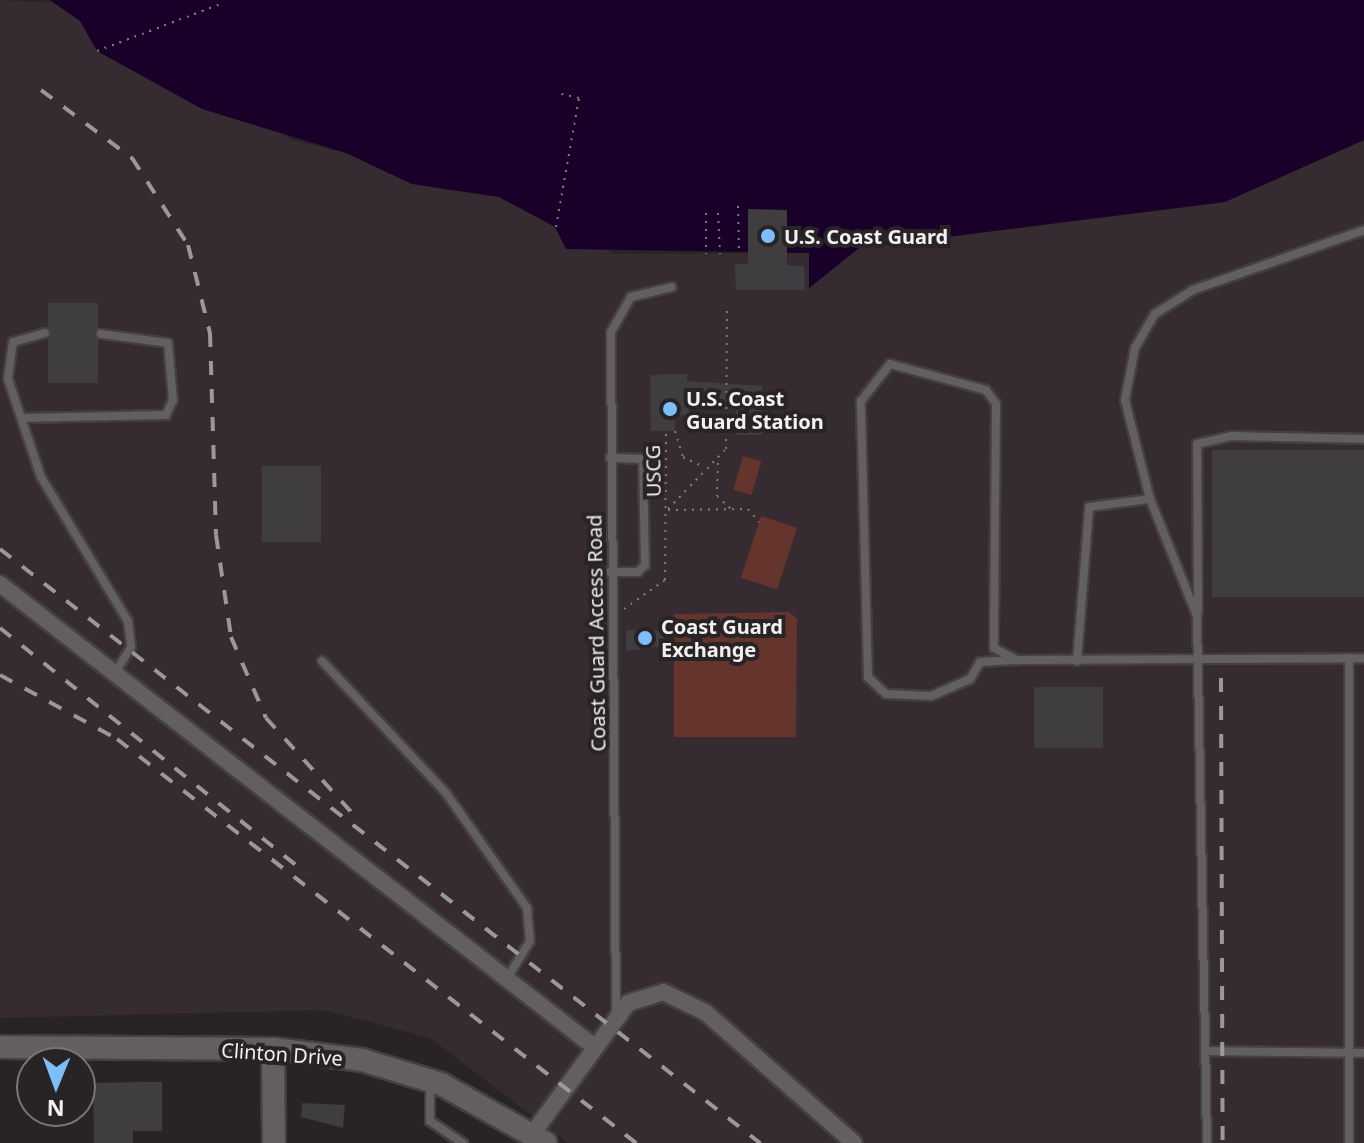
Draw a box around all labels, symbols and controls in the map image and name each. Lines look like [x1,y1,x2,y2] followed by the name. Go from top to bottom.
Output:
[784,224,948,248] place label: U.S. Coast Guard
[759,227,777,245] marker: U.S. Coast Guard
[686,386,824,433] place label: U.S. Coast Guard Station
[661,400,679,418] marker: U.S. Coast Guard Station
[641,445,665,497] street label: USCG
[582,514,610,752] street label: Coast Guard Access Road
[661,614,783,661] place label: Coast Guard Exchange
[636,629,654,647] marker: Coast Guard Exchange
[220,1038,344,1070] street label: Clinton Drive
[16,1047,96,1127] north arrow
[46,1094,65,1124] text: N

